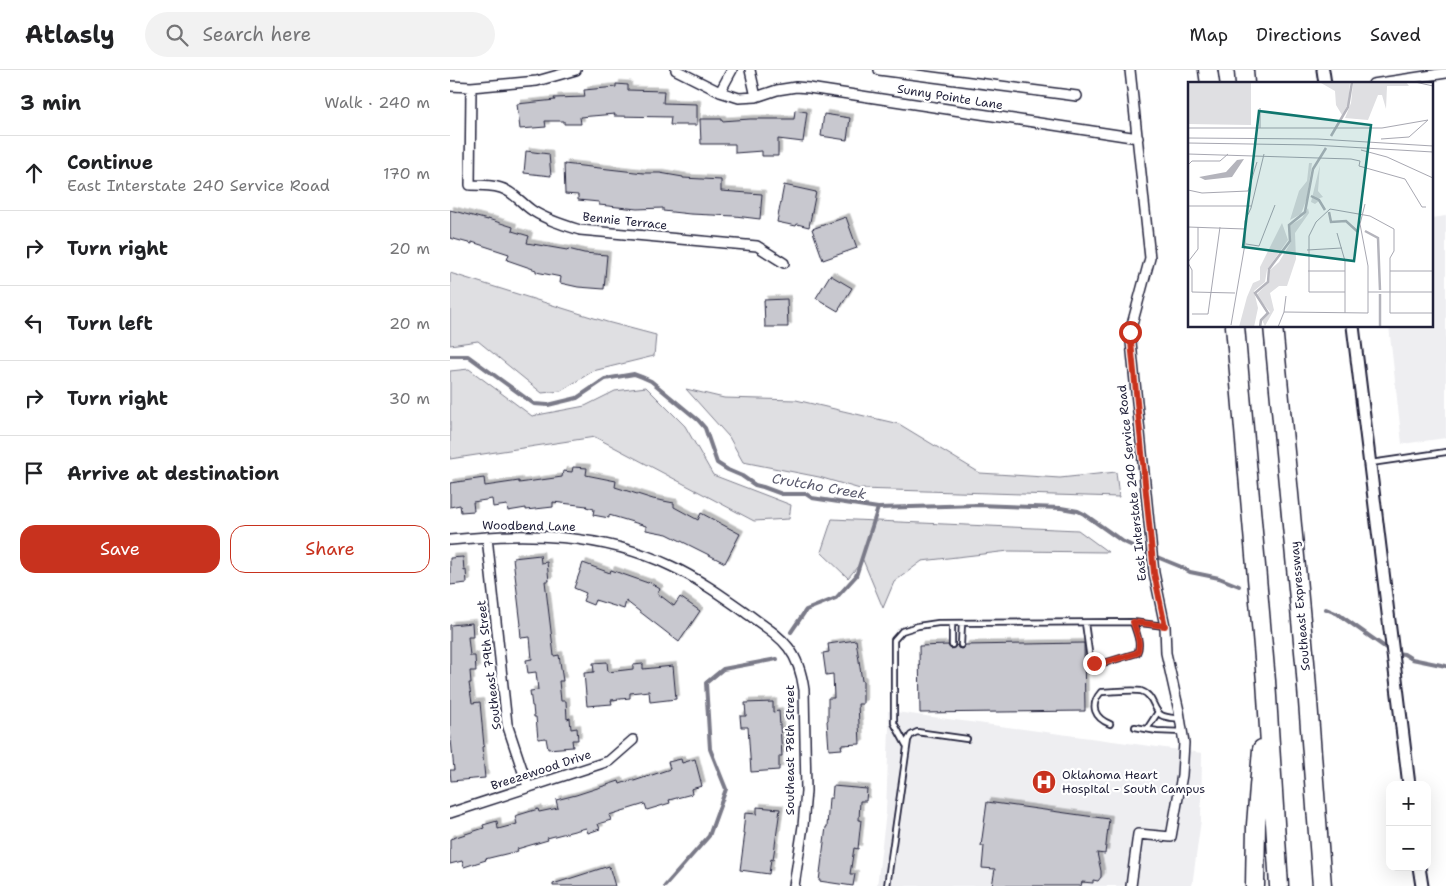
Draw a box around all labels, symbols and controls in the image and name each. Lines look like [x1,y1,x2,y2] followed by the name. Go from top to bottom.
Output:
[145,12,495,57] search box
[25,19,115,51] text: Atlasly
[163,21,191,49] icon: search
[203,22,311,47] text: Search here
[1190,23,1228,47] text: Map
[1256,23,1342,47] text: Directions
[1370,23,1421,47] text: Saved
[896,81,1004,113] street label: Sunny Pointe Lane
[1188,82,1434,328] inset map
[20,89,81,117] text: 3 min
[324,92,430,113] text: Walk · 240 m
[67,150,153,175] text: Continue
[20,159,48,187] icon: ahead
[383,163,430,184] text: 170 m
[67,175,330,196] text: East Interstate 240 Service Road
[582,209,668,233] street label: Bennie Terrace
[20,234,48,262] icon: right
[67,236,168,261] text: Turn right
[389,238,430,259] text: 20 m
[20,309,48,337] icon: left
[67,311,153,336] text: Turn left
[389,313,430,334] text: 20 m
[1119,321,1142,344] route start
[20,384,48,412] icon: right
[1114,384,1150,582] street label: East Interstate 240 Service Road
[67,386,168,411] text: Turn right
[389,388,430,409] text: 30 m
[20,459,48,487] icon: arrive
[67,461,279,486] text: Arrive at destination
[771,469,867,503] water label: Crutcho Creek
[482,517,576,535] street label: Woodbend Lane
[20,525,220,573] button: Save
[230,525,430,573] button: Share
[1286,540,1314,671] street label: Southeast Expressway
[473,599,505,731] street label: Southeast 79th Street
[1083,652,1106,675] route end
[782,685,798,815] street label: Southeast 78th Street
[489,746,593,794] street label: Breezewood Drive
[1062,767,1205,797] place label: Oklahoma Heart Hospital - South Campus
[1031,769,1057,795] hospital icon: Oklahoma Heart Hospital - South Campus
[1386,781,1431,871] map controls
[1386,781,1431,826] button: +
[1386,826,1431,871] button: −

